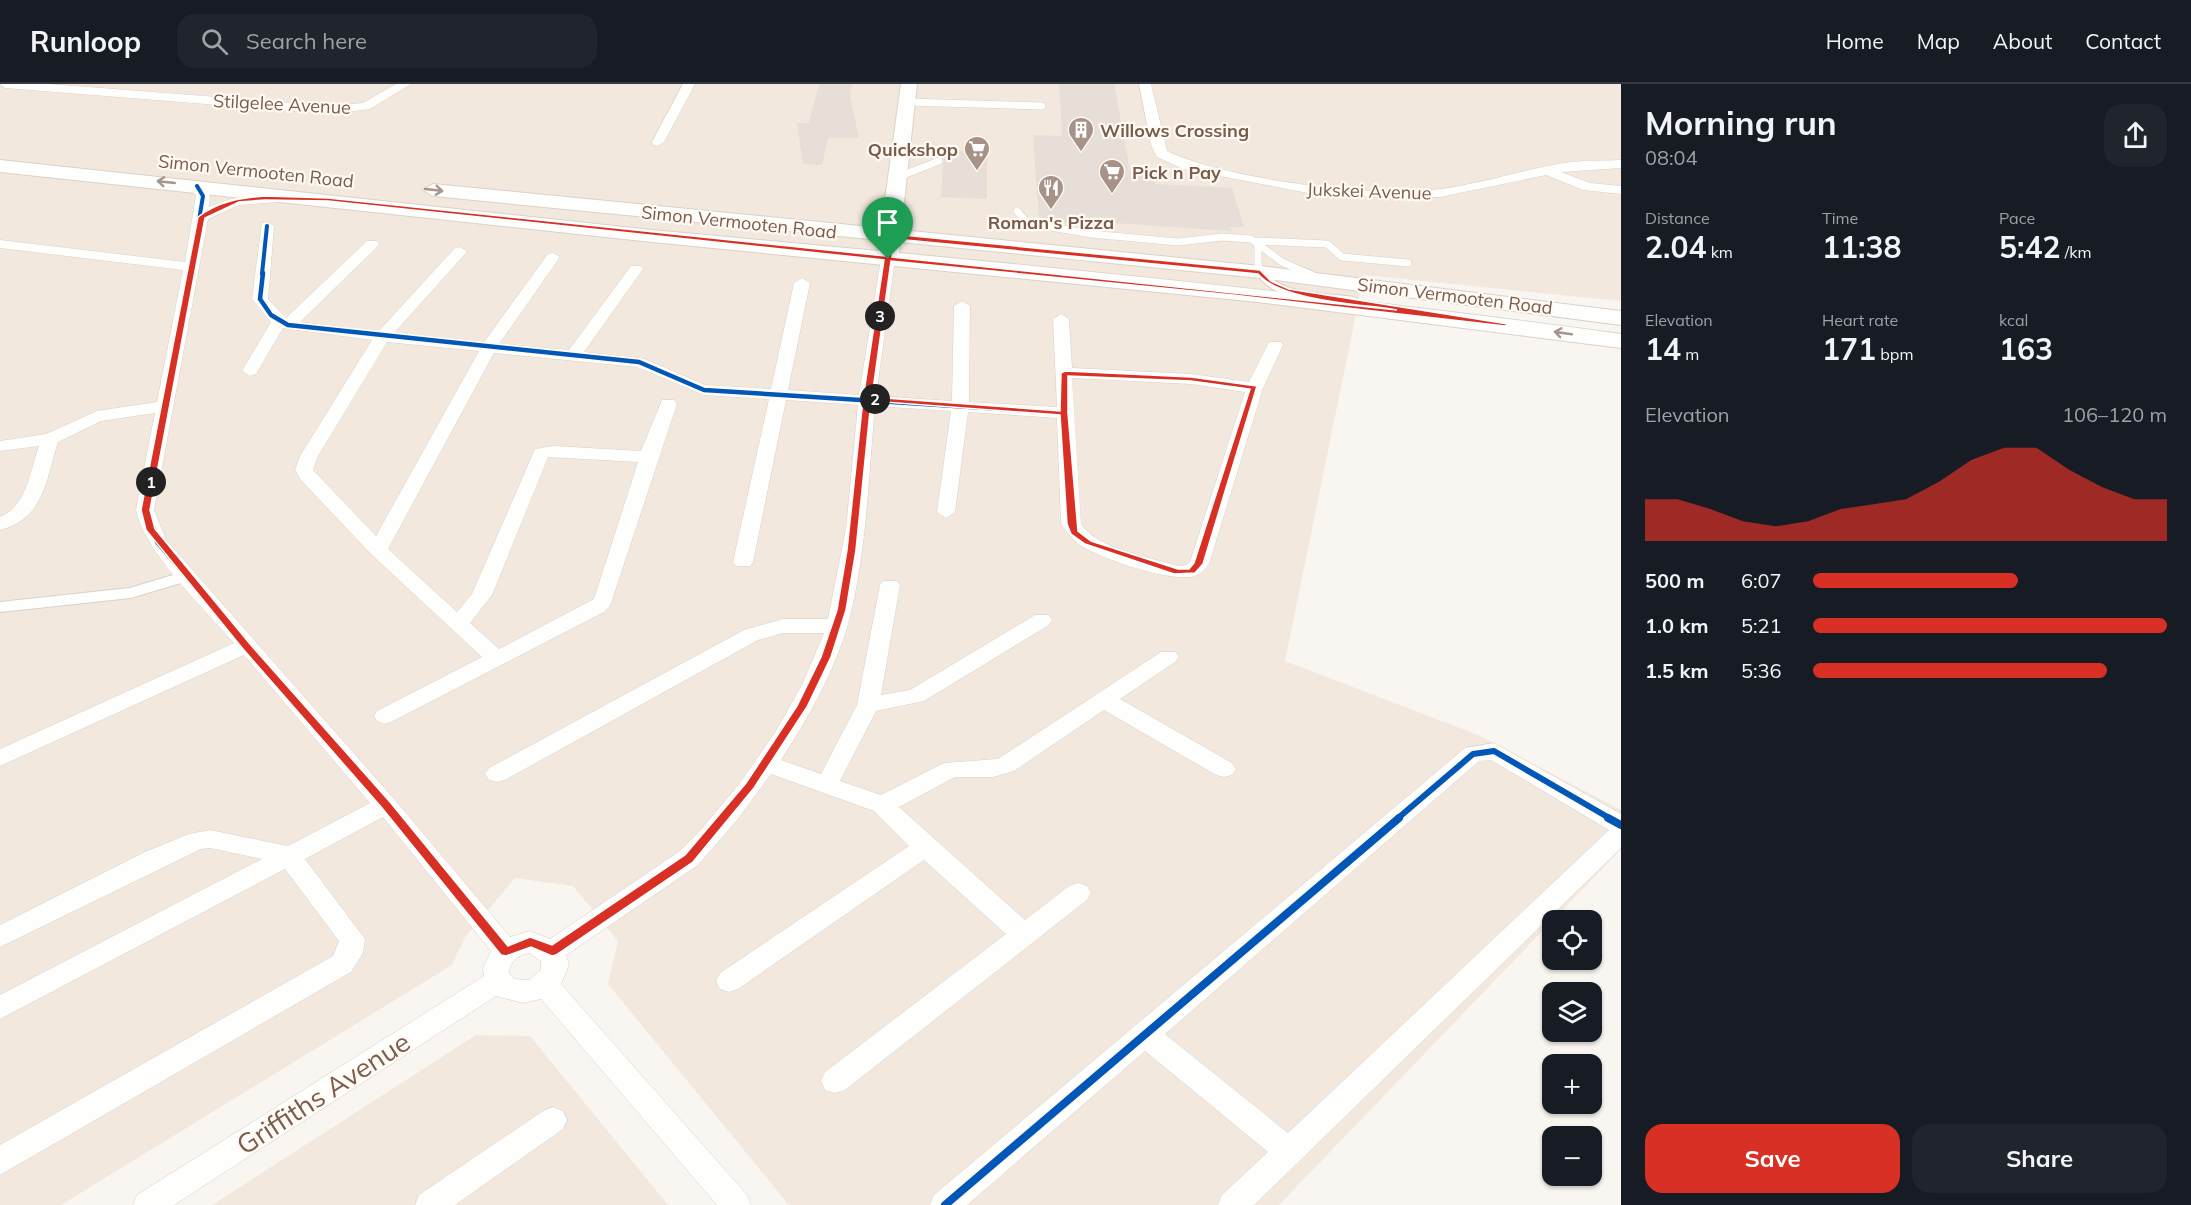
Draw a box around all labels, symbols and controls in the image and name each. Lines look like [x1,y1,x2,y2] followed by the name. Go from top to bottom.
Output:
[177,14,597,68] search box
[30,24,141,59] text: Runloop
[198,25,231,58] icon: search
[246,27,367,55] text: Search here
[1826,28,1884,54] text: Home
[1917,28,1960,54] text: Map
[1993,28,2052,54] text: About
[2085,28,2161,54] text: Contact
[213,89,351,119] street label: Stilgelee Avenue
[1645,102,1837,143] text: Morning run
[2104,104,2167,167] button: share
[1066,115,1096,153] building icon: Willows Crossing
[1100,119,1249,142] place label: Willows Crossing
[962,134,992,172] supermarket icon: Quickshop
[868,138,958,161] place label: Quickshop
[1645,145,1698,170] text: 08:04
[157,149,355,193] street label: Simon Vermooten Road
[1097,157,1127,195] supermarket icon: Pick n Pay
[1132,161,1221,184] place label: Pick n Pay
[1036,173,1066,211] restaurant icon: Roman's Pizza
[156,176,176,187] one-way arrow
[1306,177,1432,205] street label: Jukskei Avenue
[424,185,444,196] one-way arrow
[862,197,913,259] pin
[640,200,838,244] street label: Simon Vermooten Road
[871,206,904,239] icon: arrive
[1645,208,1710,228] text: Distance
[1822,208,1858,228] text: Time
[1999,208,2035,228] text: Pace
[988,211,1114,234] place label: Roman's Pizza
[1645,228,1706,266] text: 2.04
[1822,228,1901,266] text: 11:38
[1999,228,2060,266] text: 5:42
[1706,242,1733,262] text: km
[2060,242,2091,262] text: /km
[1356,273,1554,319] street label: Simon Vermooten Road
[865,301,895,331] pin: 3
[875,306,885,326] text: 3
[1645,310,1713,330] text: Elevation
[1822,310,1898,330] text: Heart rate
[1999,310,2028,330] text: kcal
[1554,327,1574,338] one-way arrow
[1645,330,1681,368] text: 14
[1822,330,1876,368] text: 171
[1999,330,2053,368] text: 163
[1681,344,1699,364] text: m
[1876,344,1913,364] text: bpm
[860,384,890,414] pin: 2
[870,389,880,409] text: 2
[1645,402,1730,427] text: Elevation
[2062,402,2167,427] text: 106–120 m
[136,467,166,497] pin: 1
[146,472,156,492] text: 1
[1645,568,1704,593] text: 500 m
[1741,568,1782,593] text: 6:07
[1645,613,1708,638] text: 1.0 km
[1741,613,1782,638] text: 5:21
[1645,658,1708,683] text: 1.5 km
[1741,658,1782,683] text: 5:36
[1542,910,1602,1186] map controls
[1542,910,1602,970] button: locate
[1542,982,1602,1042] button: layers
[230,1024,416,1162] street label: Griffiths Avenue
[1542,1054,1602,1114] button: +
[1645,1124,1900,1193] button: Save
[1912,1124,2167,1193] button: Share
[1542,1126,1602,1186] button: −

